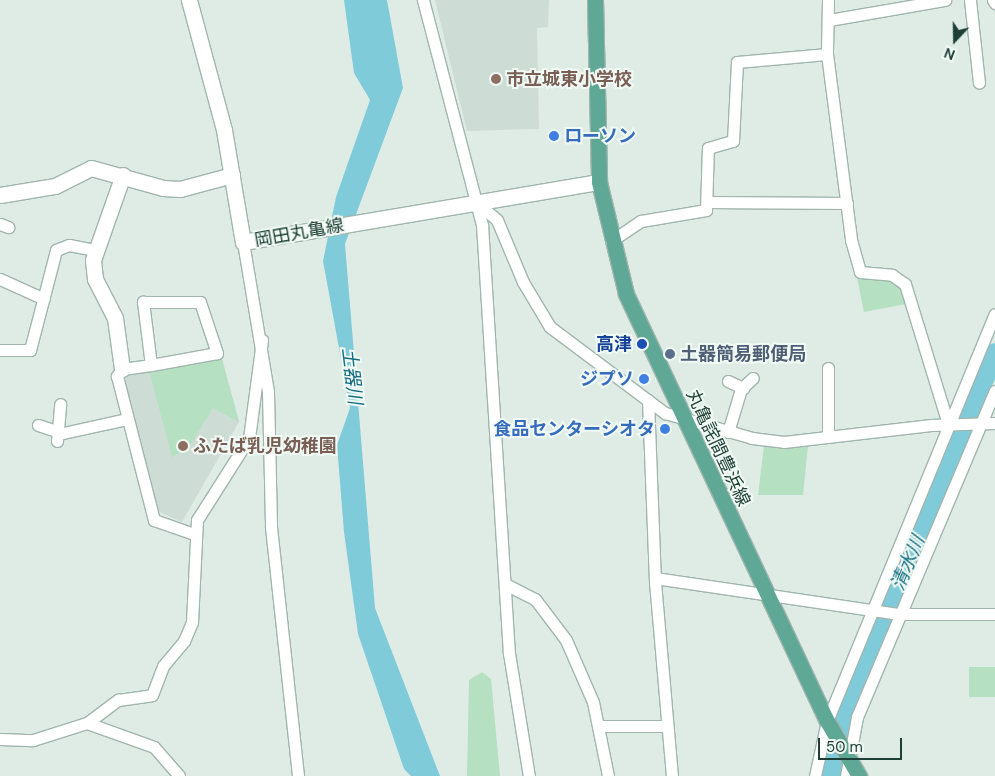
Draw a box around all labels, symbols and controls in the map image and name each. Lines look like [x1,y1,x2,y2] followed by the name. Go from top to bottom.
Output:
[930,15,980,65] north arrow
[942,44,958,64] text: N
[506,68,632,90] place label: 市立城東小学校
[490,73,502,85] marker: 市立城東小学校
[564,125,636,147] place label: ローソン
[548,130,560,142] marker: ローソン
[253,215,345,251] street label: 岡田丸亀線
[596,333,632,355] place label: 高津
[636,338,648,350] marker: 高津
[680,343,806,365] place label: 土器簡易郵便局
[337,346,367,406] water label: 土器川
[664,348,676,360] marker: 土器簡易郵便局
[580,368,634,390] place label: ジプソ
[638,373,650,385] marker: ジプソ
[682,386,754,510] street label: 丸亀詫間豊浜線
[493,418,655,440] place label: 食品センターシオタ
[659,423,671,435] marker: 食品センターシオタ
[193,435,337,457] place label: ふたば乳児幼稚園
[177,440,189,452] marker: ふたば乳児幼稚園
[886,532,930,594] water label: 清水川
[820,728,904,760] scale bar
[826,737,863,757] text: 50 m

